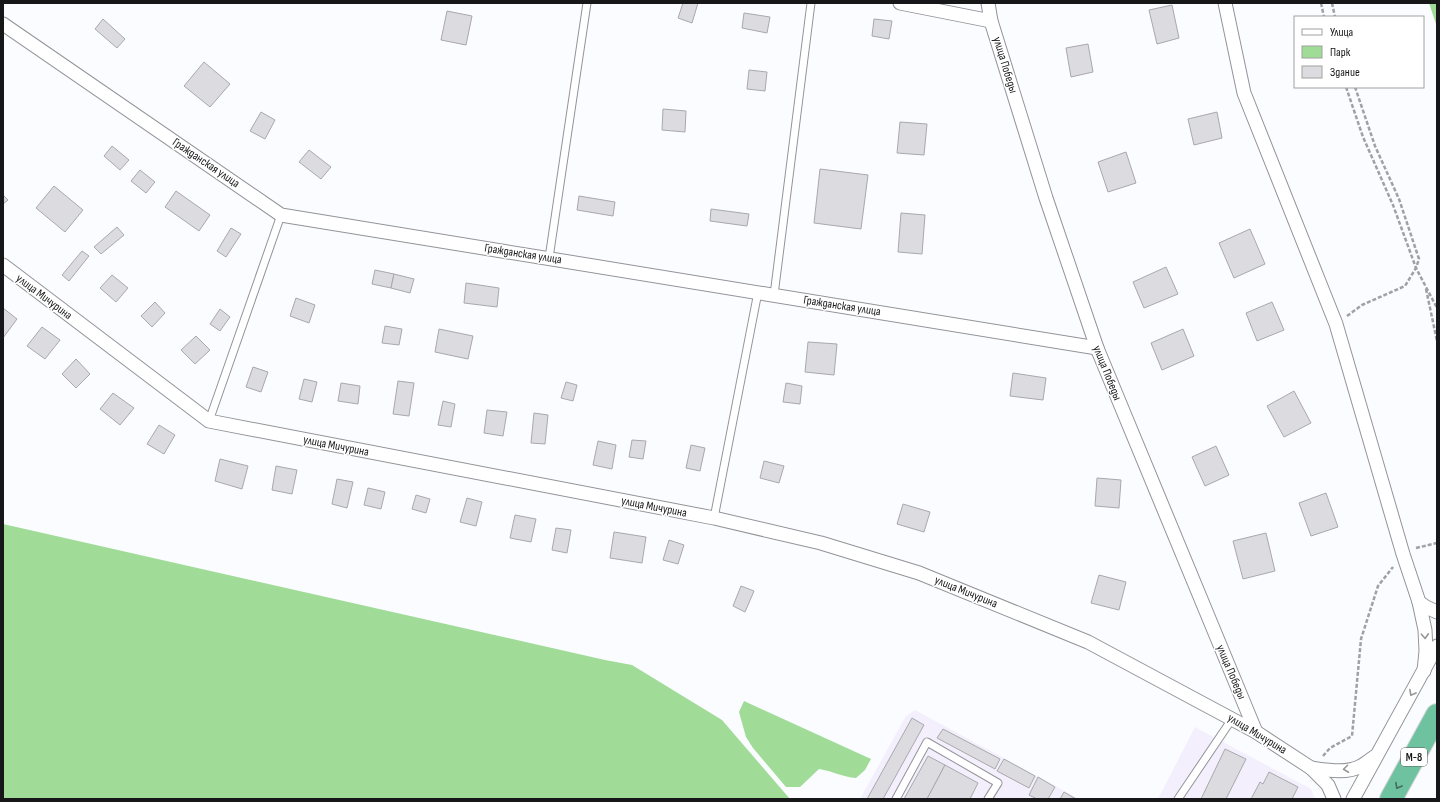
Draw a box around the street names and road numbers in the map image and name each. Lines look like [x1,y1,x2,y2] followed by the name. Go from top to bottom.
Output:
[989,35,1021,95] street label: улица Победы
[169,135,243,191] street label: Гражданская улица
[483,240,563,268] street label: Гражданская улица
[13,271,75,323] street label: улица Мичурина
[802,292,882,320] street label: Гражданская улица
[1089,343,1125,403] street label: улица Победы
[302,432,370,460] street label: улица Мичурина
[620,493,688,521] street label: улица Мичурина
[932,573,1000,612] street label: улица Мичурина
[1213,642,1249,702] street label: улица Победы
[1225,710,1290,758] street label: улица Мичурина
[1401,748,1427,766] road number: М-8

